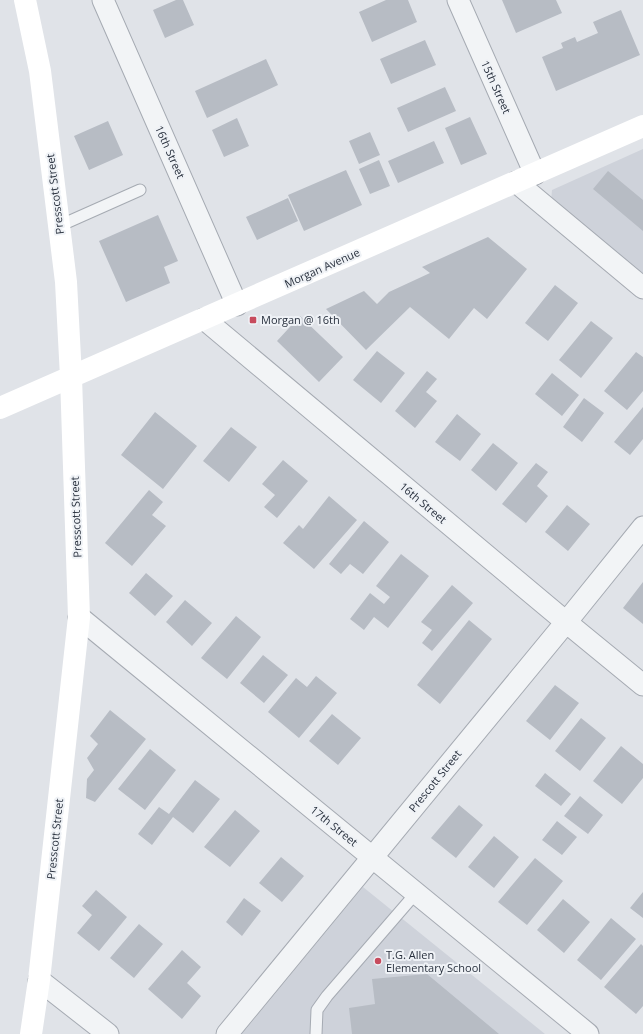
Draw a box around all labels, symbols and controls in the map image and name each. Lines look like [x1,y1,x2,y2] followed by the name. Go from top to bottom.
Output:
[478,58,515,116] street label: 15th Street
[152,123,189,181] street label: 16th Street
[42,153,67,235] street label: Presscott Street
[282,244,362,291] street label: Morgan Avenue
[261,312,340,327] place label: Morgan @ 16th
[248,315,258,325] marker: Morgan @ 16th
[67,476,84,558] street label: Presscott Street
[397,479,450,527] street label: 16th Street
[405,746,464,815] street label: Prescott Street
[43,798,66,880] street label: Presscott Street
[308,802,361,849] street label: 17th Street
[386,947,481,975] place label: T.G. Allen Elementary School
[373,956,383,966] marker: T.G. Allen Elementary School

